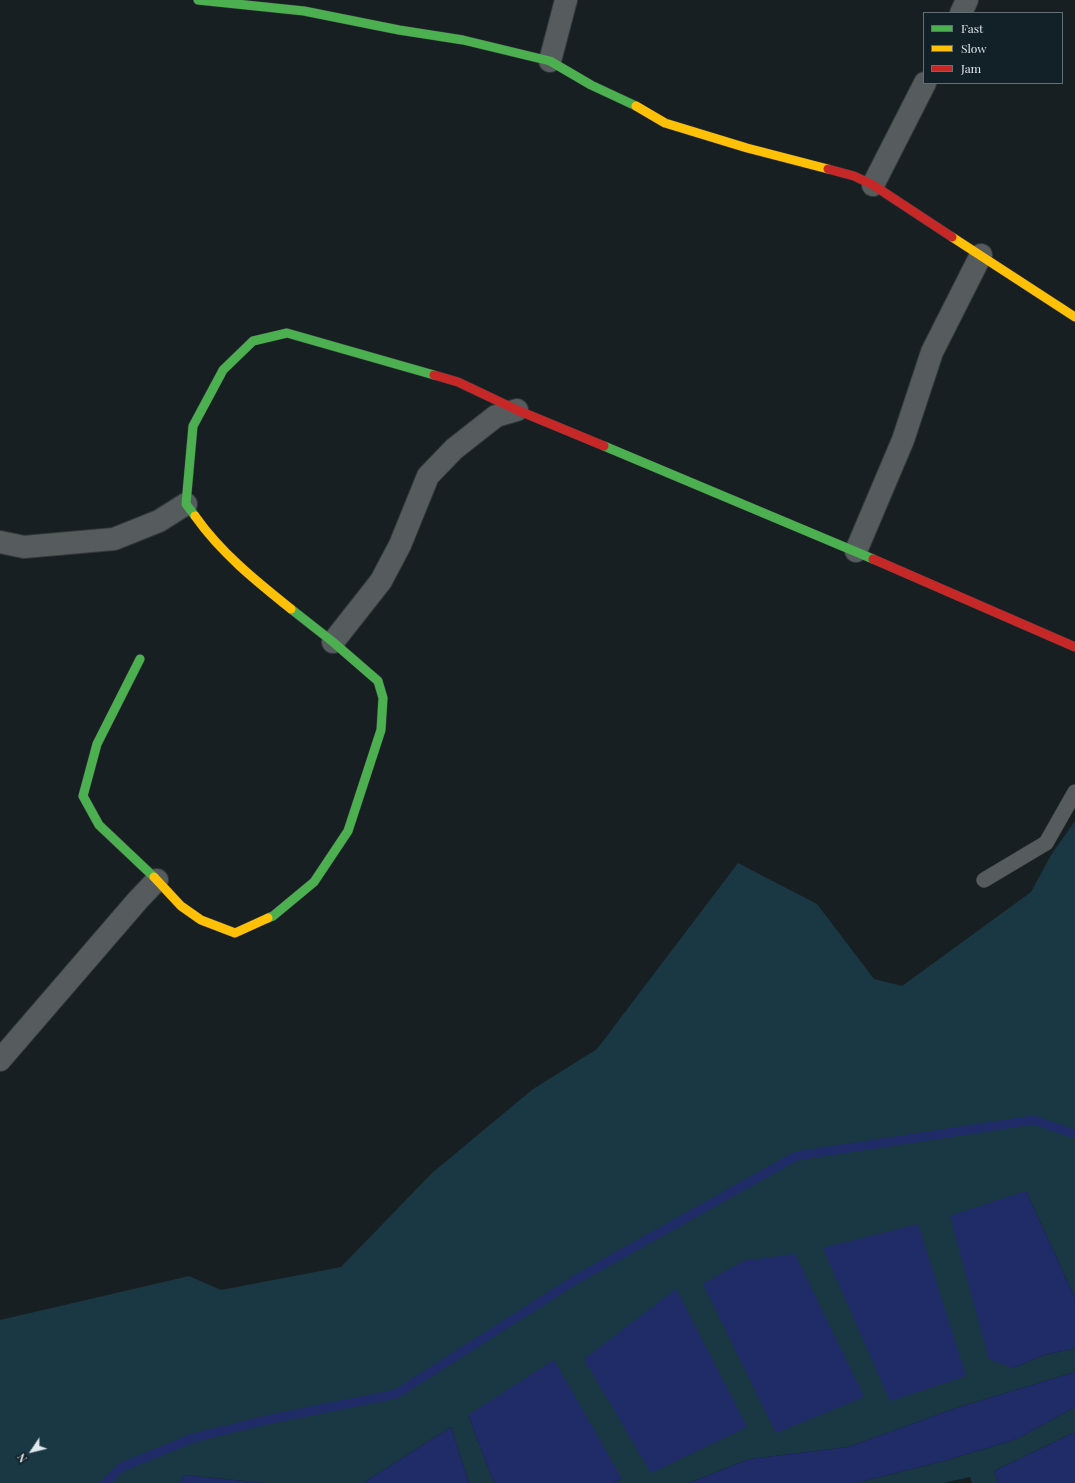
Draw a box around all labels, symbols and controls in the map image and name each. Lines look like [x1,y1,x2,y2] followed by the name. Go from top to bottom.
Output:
[923,12,1063,84] legend
[961,20,983,36] text: Fast
[961,40,987,56] text: Slow
[961,60,981,76] text: Jam
[12,1431,52,1471] north arrow
[13,1451,30,1466] text: N

